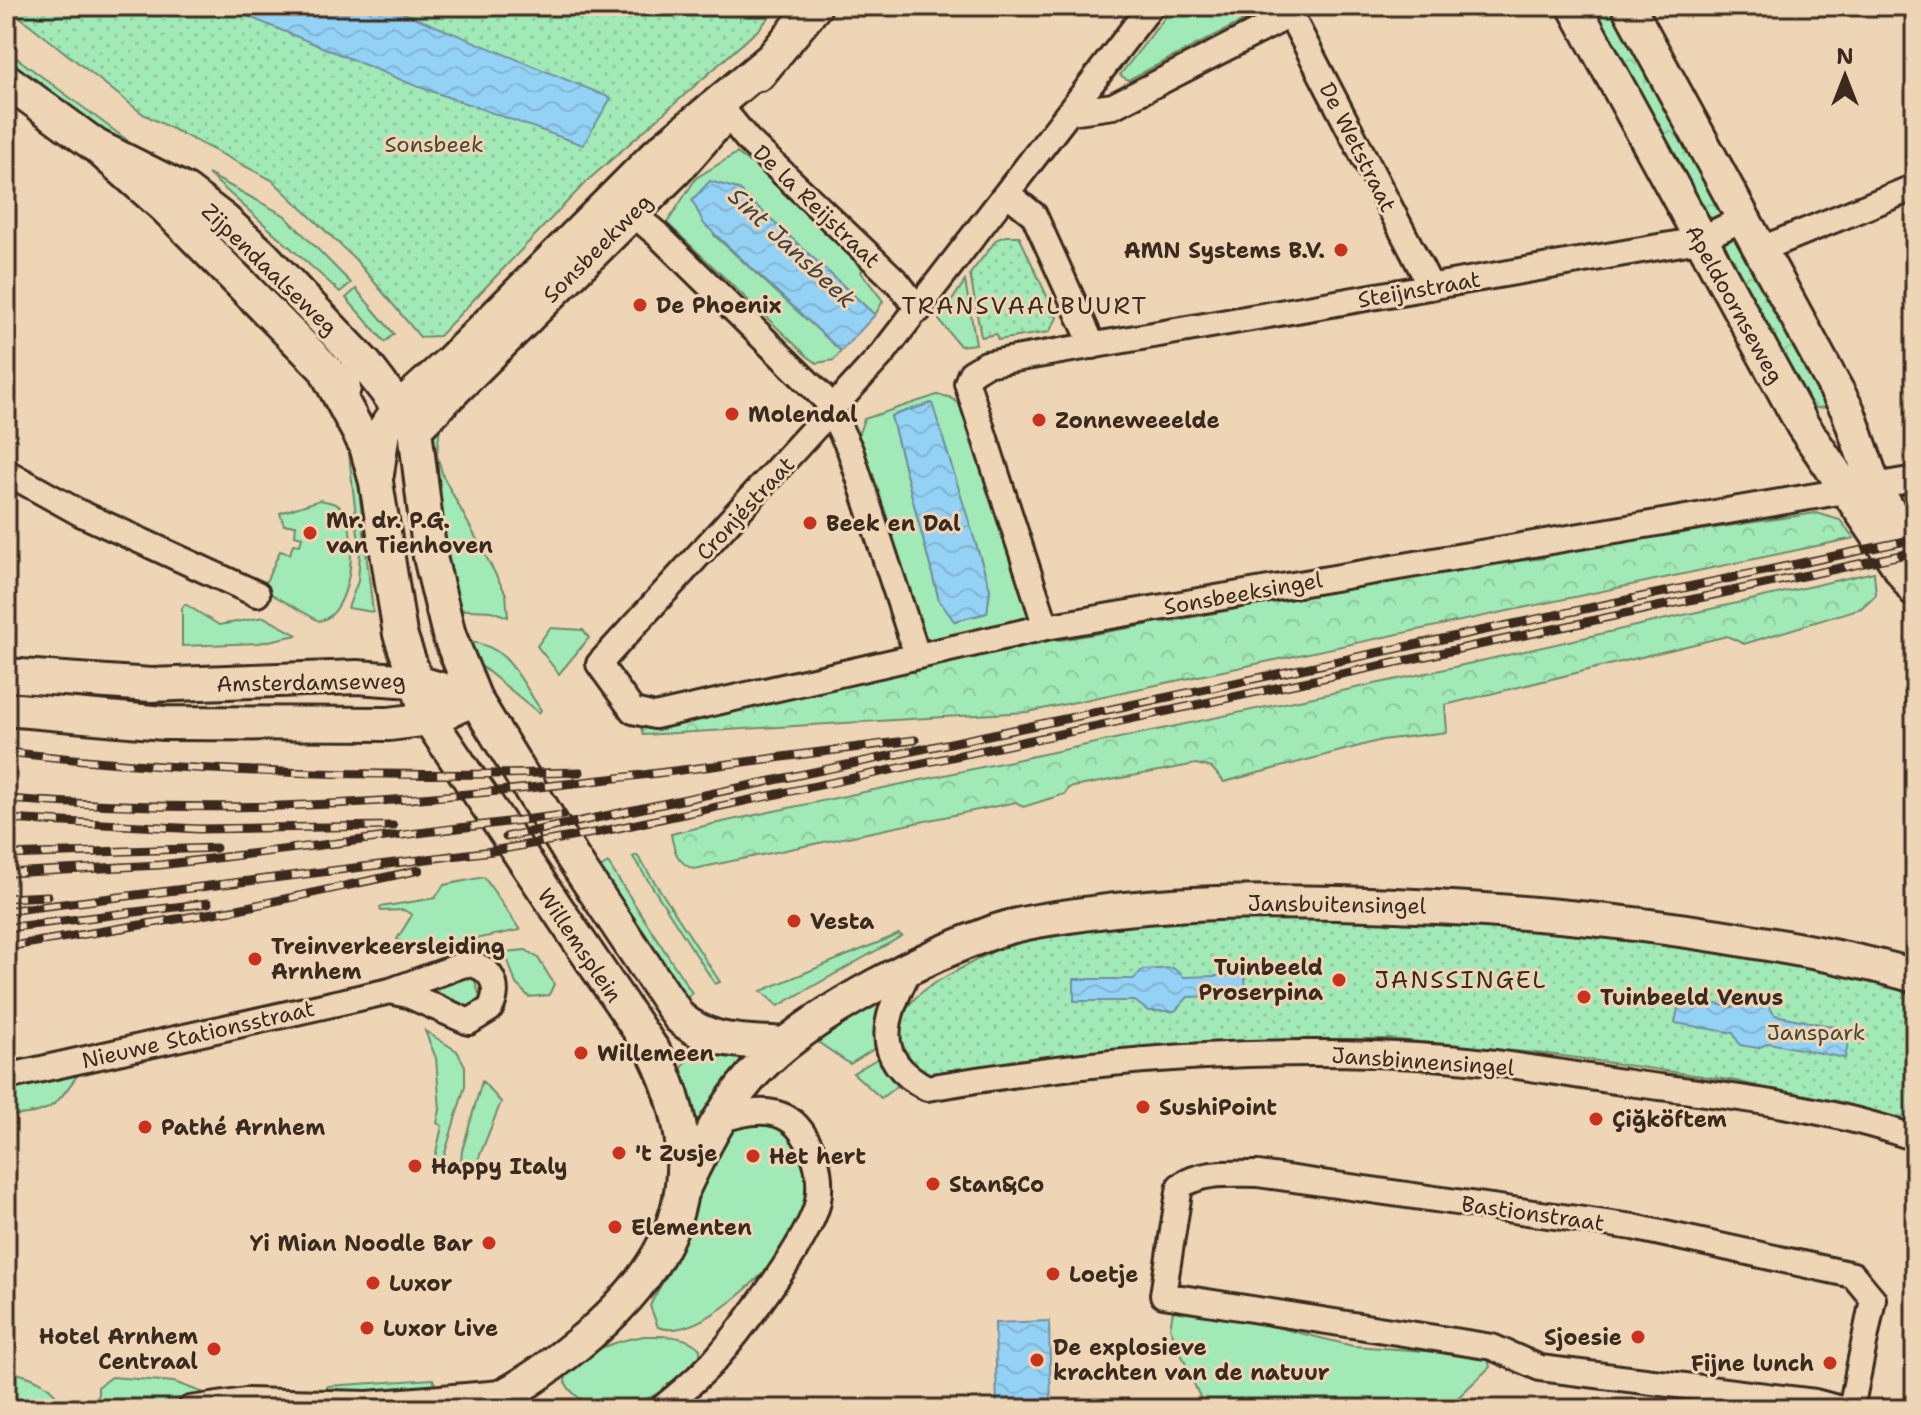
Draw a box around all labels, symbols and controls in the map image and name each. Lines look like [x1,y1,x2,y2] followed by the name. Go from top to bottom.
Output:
[1805,36,1885,116] north arrow
[1836,42,1854,71] text: N
[1312,78,1403,217] street label: De Wetstraat
[384,130,484,159] park label: Sonsbeek
[747,138,886,274] street label: De la Reijstraat
[721,180,863,316] water label: Sint Jansbeek
[536,187,658,309] street label: Sonsbeekweg
[195,197,344,342] street label: Zijpendaalseweg
[1679,220,1790,389] street label: Apeldoornseweg
[1124,236,1325,265] place label: AMN Systems B.V.
[1332,241,1350,259] marker: AMN Systems B.V.
[1356,264,1483,315] street label: Steijnstraat
[902,290,1148,322] district label: TRANSVAALBUURT
[656,291,782,320] place label: De Phoenix
[631,296,649,314] marker: De Phoenix
[748,400,858,429] place label: Molendal
[723,405,741,423] marker: Molendal
[1055,406,1220,435] place label: Zonneweeelde
[1030,411,1048,429] marker: Zonneweeelde
[690,450,801,566] street label: Cronjéstraat
[326,506,493,560] place label: Mr. dr. P.G. van Tienhoven
[826,509,961,538] place label: Beek en Dal
[801,514,819,532] marker: Beek en Dal
[301,524,319,542] marker: Mr. dr. P.G. van Tienhoven
[1161,565,1325,622] street label: Sonsbeeksingel
[216,666,406,699] street label: Amsterdamseweg
[531,882,629,1008] street label: Willemsplein
[1247,888,1427,921] street label: Jansbuitensingel
[810,907,874,936] place label: Vesta
[785,912,803,930] marker: Vesta
[271,932,505,986] place label: Treinverkeersleiding Arnhem
[246,950,264,968] marker: Treinverkeersleiding Arnhem
[1198,953,1323,1007] place label: Tuinbeeld Proserpina
[1375,964,1547,996] district label: JANSSINGEL
[1330,971,1348,989] marker: Tuinbeeld Proserpina
[1600,983,1783,1012] place label: Tuinbeeld Venus
[1575,988,1593,1006] marker: Tuinbeeld Venus
[79,994,318,1075] street label: Nieuwe Stationsstraat
[1767,1018,1865,1047] park label: Janspark
[597,1039,715,1068] place label: Willemeen
[1330,1041,1516,1082] street label: Jansbinnensingel
[572,1044,590,1062] marker: Willemeen
[1159,1093,1277,1122] place label: SushiPoint
[1134,1098,1152,1116] marker: SushiPoint
[1612,1105,1727,1134] place label: Çiğköftem
[1587,1110,1605,1128] marker: Çiğköftem
[161,1113,325,1142] place label: Pathé Arnhem
[136,1118,154,1136] marker: Pathé Arnhem
[635,1139,718,1168] place label: 't Zusje
[769,1142,866,1171] place label: Het hert
[610,1144,628,1162] marker: 't Zusje
[744,1147,762,1165] marker: Het hert
[431,1152,568,1181] place label: Happy Italy
[406,1157,424,1175] marker: Happy Italy
[949,1170,1044,1199] place label: Stan&Co
[924,1175,942,1193] marker: Stan&Co
[1460,1189,1606,1238] street label: Bastionstraat
[631,1213,752,1242] place label: Elementen
[606,1218,624,1236] marker: Elementen
[250,1229,473,1258] place label: Yi Mian Noodle Bar
[480,1234,498,1252] marker: Yi Mian Noodle Bar
[1069,1260,1139,1289] place label: Loetje
[1044,1265,1062,1283] marker: Loetje
[389,1269,452,1298] place label: Luxor
[364,1274,382,1292] marker: Luxor
[383,1314,498,1343] place label: Luxor Live
[358,1319,376,1337] marker: Luxor Live
[39,1322,198,1376] place label: Hotel Arnhem Centraal
[1544,1323,1622,1352] place label: Sjoesie
[1629,1328,1647,1346] marker: Sjoesie
[1053,1333,1330,1387] place label: De explosieve krachten van de natuur
[205,1340,223,1358] marker: Hotel Arnhem Centraal
[1691,1349,1814,1378] place label: Fijne lunch
[1028,1351,1046,1369] marker: De explosieve krachten van de natuur
[1821,1354,1839,1372] marker: Fijne lunch

